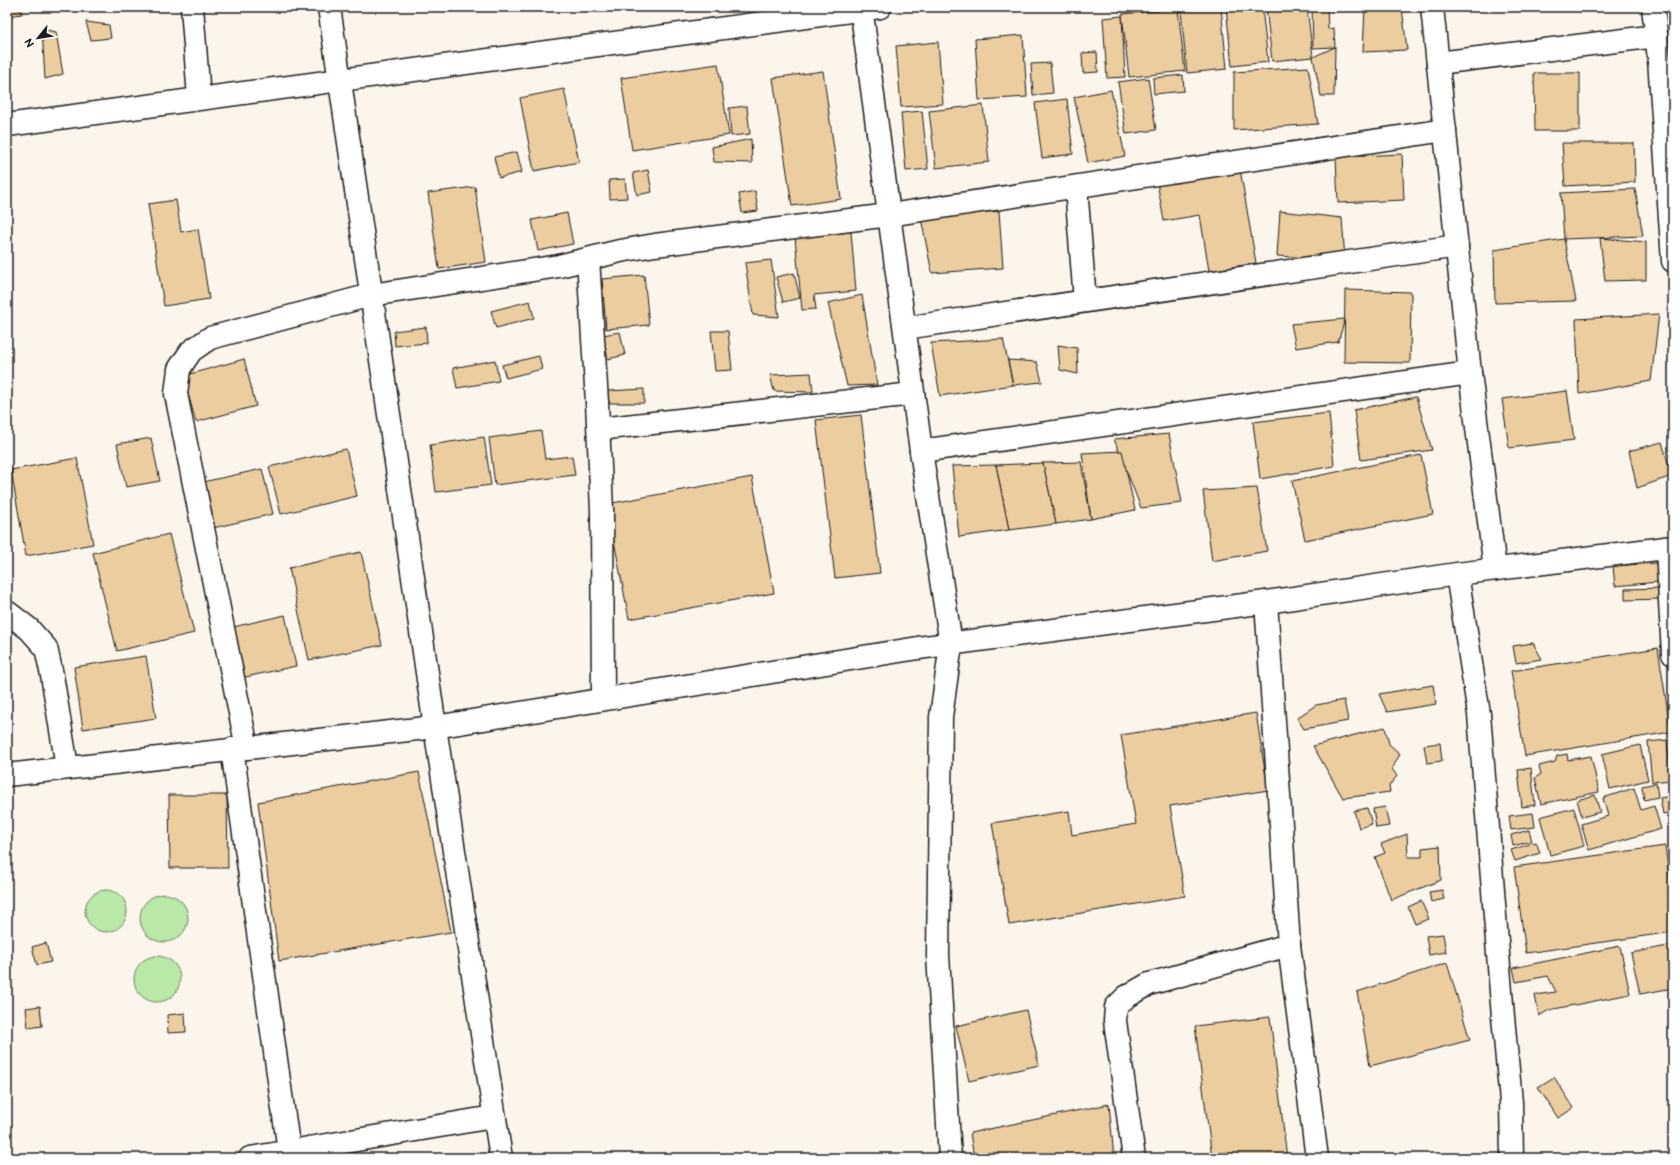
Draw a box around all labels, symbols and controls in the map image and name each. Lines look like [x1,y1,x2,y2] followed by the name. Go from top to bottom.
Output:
[18,18,58,58] north arrow
[22,36,37,50] text: N

